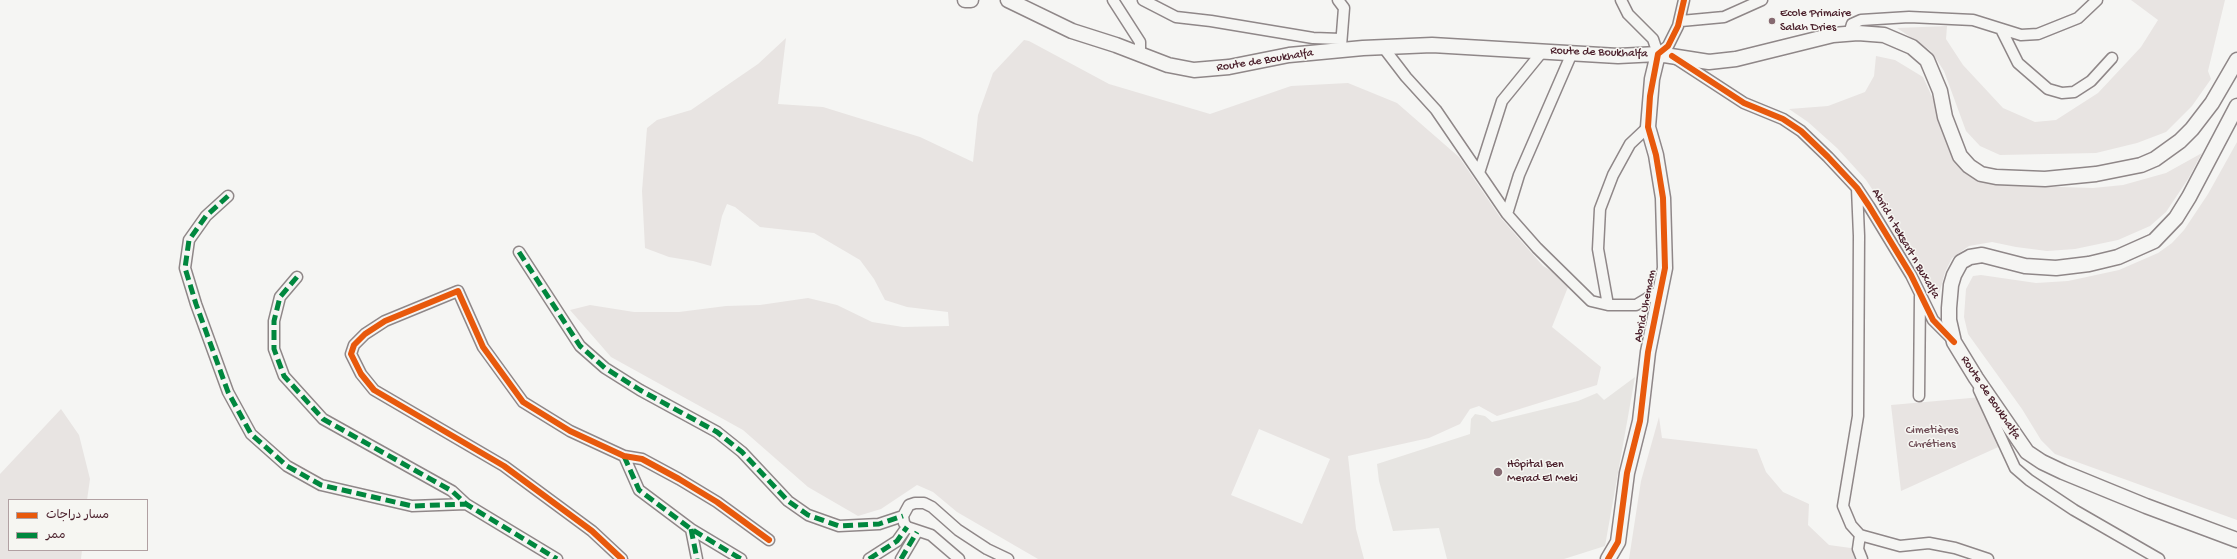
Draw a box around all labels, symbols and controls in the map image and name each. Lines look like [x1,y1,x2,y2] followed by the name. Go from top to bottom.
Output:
[1780,7,1851,35] place label: Ecole Primaire Salah Dries
[1767,16,1777,26] marker: Ecole Primaire Salah Dries
[1550,44,1648,62] street label: Route de Boukhalfa
[1216,46,1314,76] street label: Route de Boukhalfa
[1868,187,1942,301] street label: Abrid n teksart n Buxalfa
[1632,269,1660,343] street label: Abrid Uhemam
[1957,354,2023,442] street label: Route de Boukhalfa
[1906,424,1958,452] park label: Cimetières Chrétiens
[1507,458,1578,486] place label: Hôpital Ben Merad El Meki
[1492,466,1504,478] marker: Hôpital Ben Merad El Meki
[8,499,148,551] legend
[46,509,109,523] text: مسار دراجات
[46,529,65,543] text: ممر

